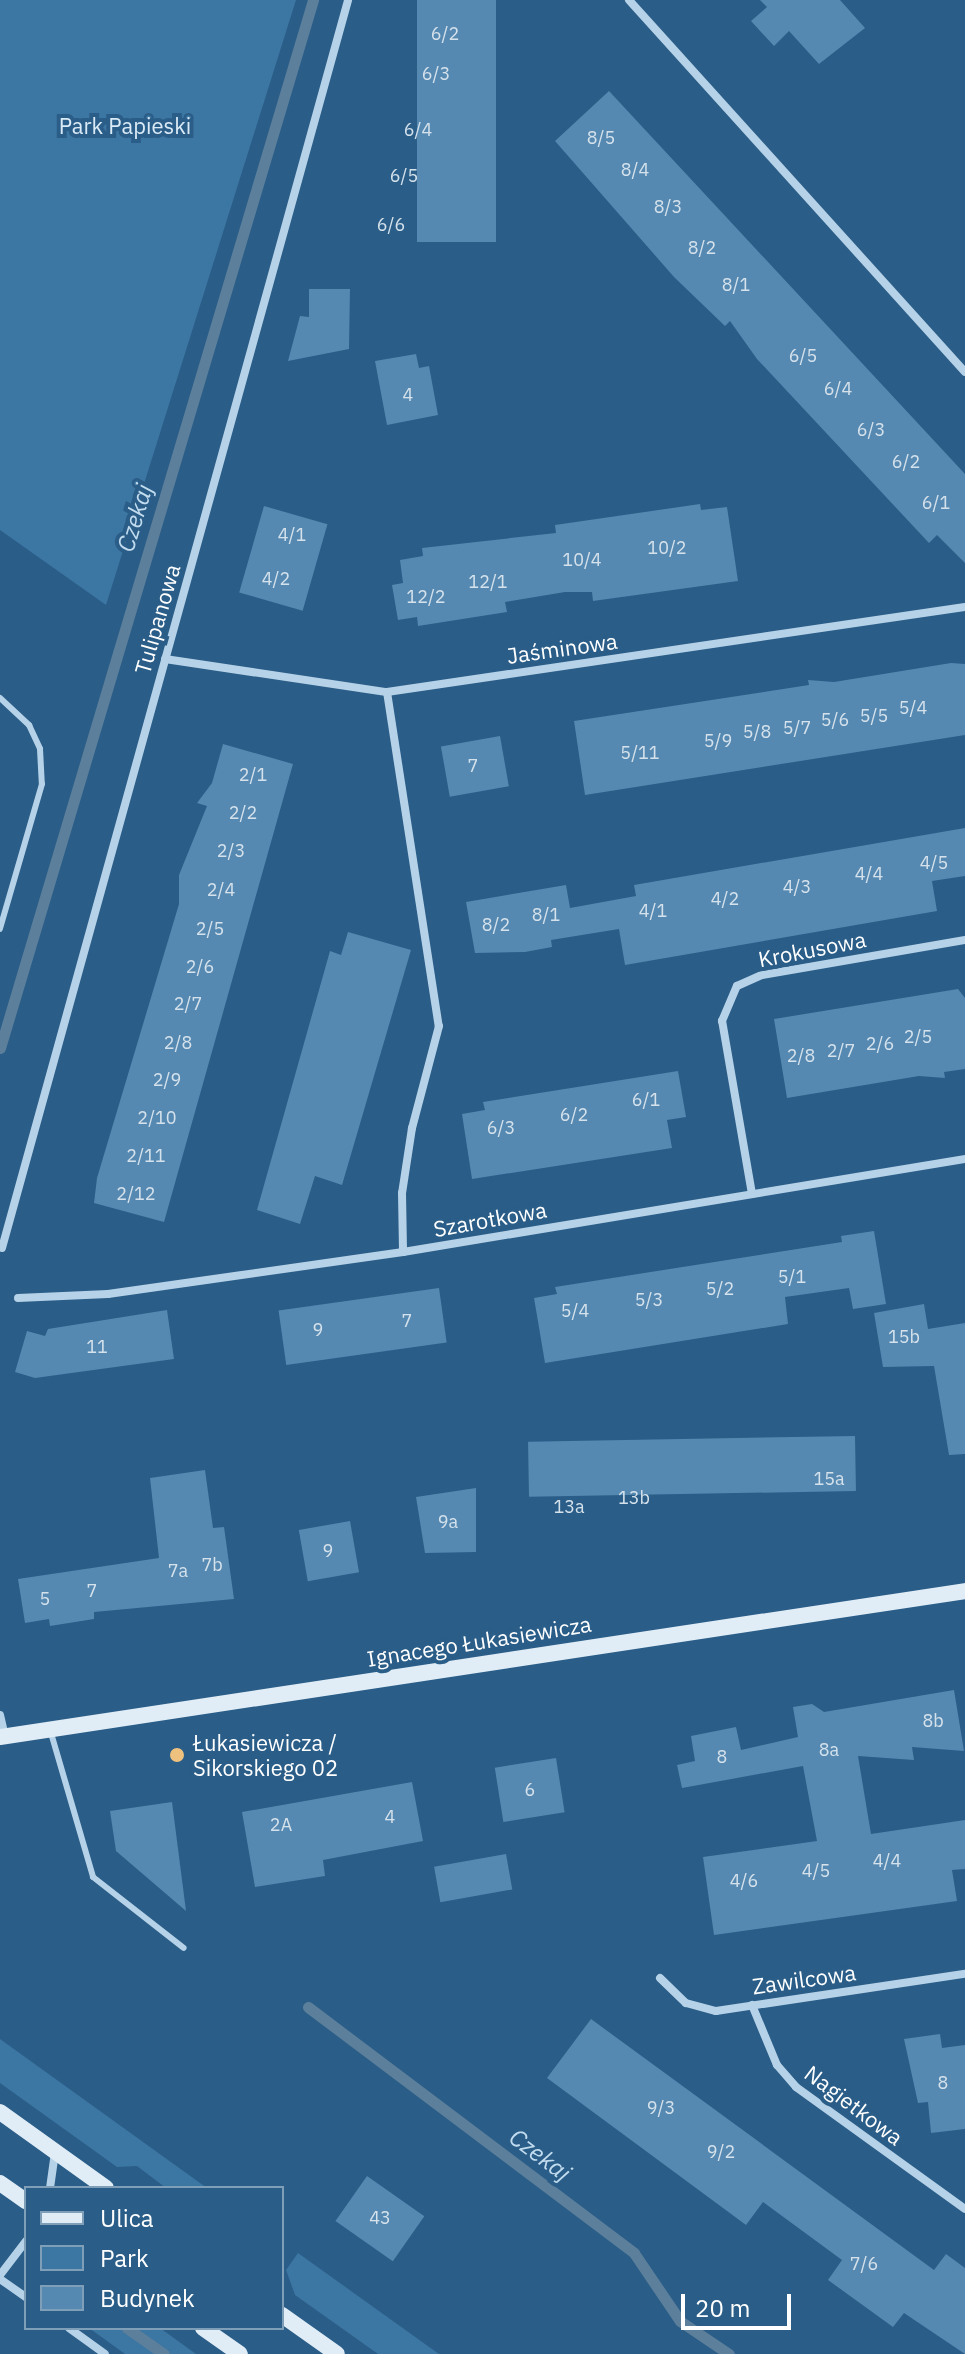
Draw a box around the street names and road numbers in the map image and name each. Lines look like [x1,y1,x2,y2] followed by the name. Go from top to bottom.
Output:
[129,561,185,677] street label: Tulipanowa
[505,627,619,669] street label: Jaśminowa
[756,926,868,972] street label: Krokusowa
[431,1196,549,1242] street label: Szarotkowa
[365,1610,593,1672] street label: Ignacego Łukasiewicza
[750,1959,858,1999] street label: Zawilcowa
[800,2060,908,2150] street label: Nagietkowa

